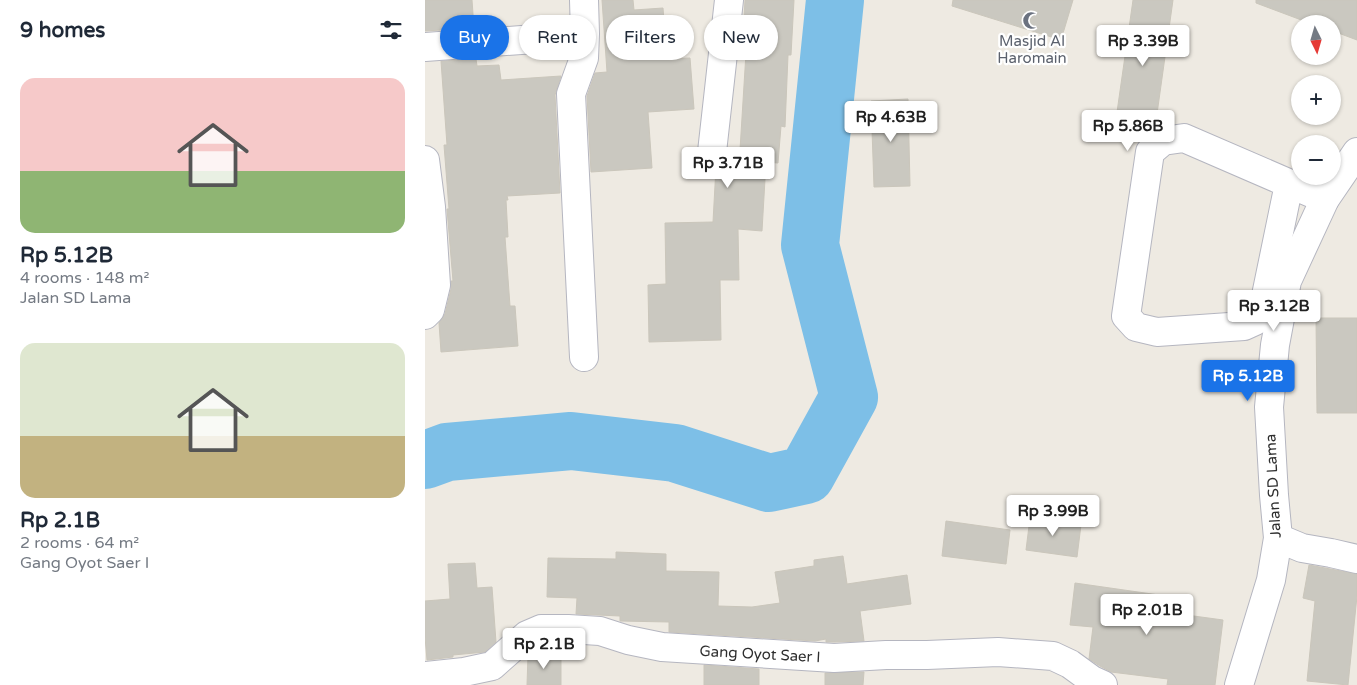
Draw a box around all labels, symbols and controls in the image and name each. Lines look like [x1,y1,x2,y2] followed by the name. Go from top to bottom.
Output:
[1022,10,1042,30] mosque icon: Masjid Al Haromain
[440,15,509,60] chip: Buy
[519,15,596,60] chip: Rent
[606,15,694,60] chip: Filters
[704,15,778,60] chip: New
[1291,15,1341,65] north arrow
[1291,15,1341,185] map controls
[377,16,405,44] icon: filters
[20,18,105,43] text: 9 homes
[1091,24,1195,67] pin: Rp 3.39B
[1107,31,1179,51] text: Rp 3.39B
[997,32,1067,67] place label: Masjid Al Haromain
[1291,75,1341,125] button: +
[839,100,943,143] pin: Rp 4.63B
[855,107,927,127] text: Rp 4.63B
[168,110,258,200] icon: home
[1076,110,1180,152] pin: Rp 5.86B
[1093,116,1163,136] text: Rp 5.86B
[1291,135,1341,185] button: −
[676,146,780,189] pin: Rp 3.71B
[693,153,763,173] text: Rp 3.71B
[20,243,113,268] text: Rp 5.12B
[20,268,149,288] text: 4 rooms · 148 m²
[20,288,131,308] text: Jalan SD Lama
[1222,290,1326,332] pin: Rp 3.12B
[1238,296,1310,316] text: Rp 3.12B
[1196,360,1300,402] pin: Rp 5.12B
[1213,366,1283,386] text: Rp 5.12B
[168,375,258,465] icon: home
[1261,433,1285,539] street label: Jalan SD Lama
[1001,494,1105,537] pin: Rp 3.99B
[1017,501,1089,521] text: Rp 3.99B
[20,508,100,533] text: Rp 2.1B
[20,533,139,553] text: 2 rooms · 64 m²
[20,553,149,573] text: Gang Oyot Saer I
[1095,594,1199,636] pin: Rp 2.01B
[1111,600,1183,620] text: Rp 2.01B
[498,628,590,670] pin: Rp 2.1B
[514,634,575,654] text: Rp 2.1B
[699,642,821,666] street label: Gang Oyot Saer I

